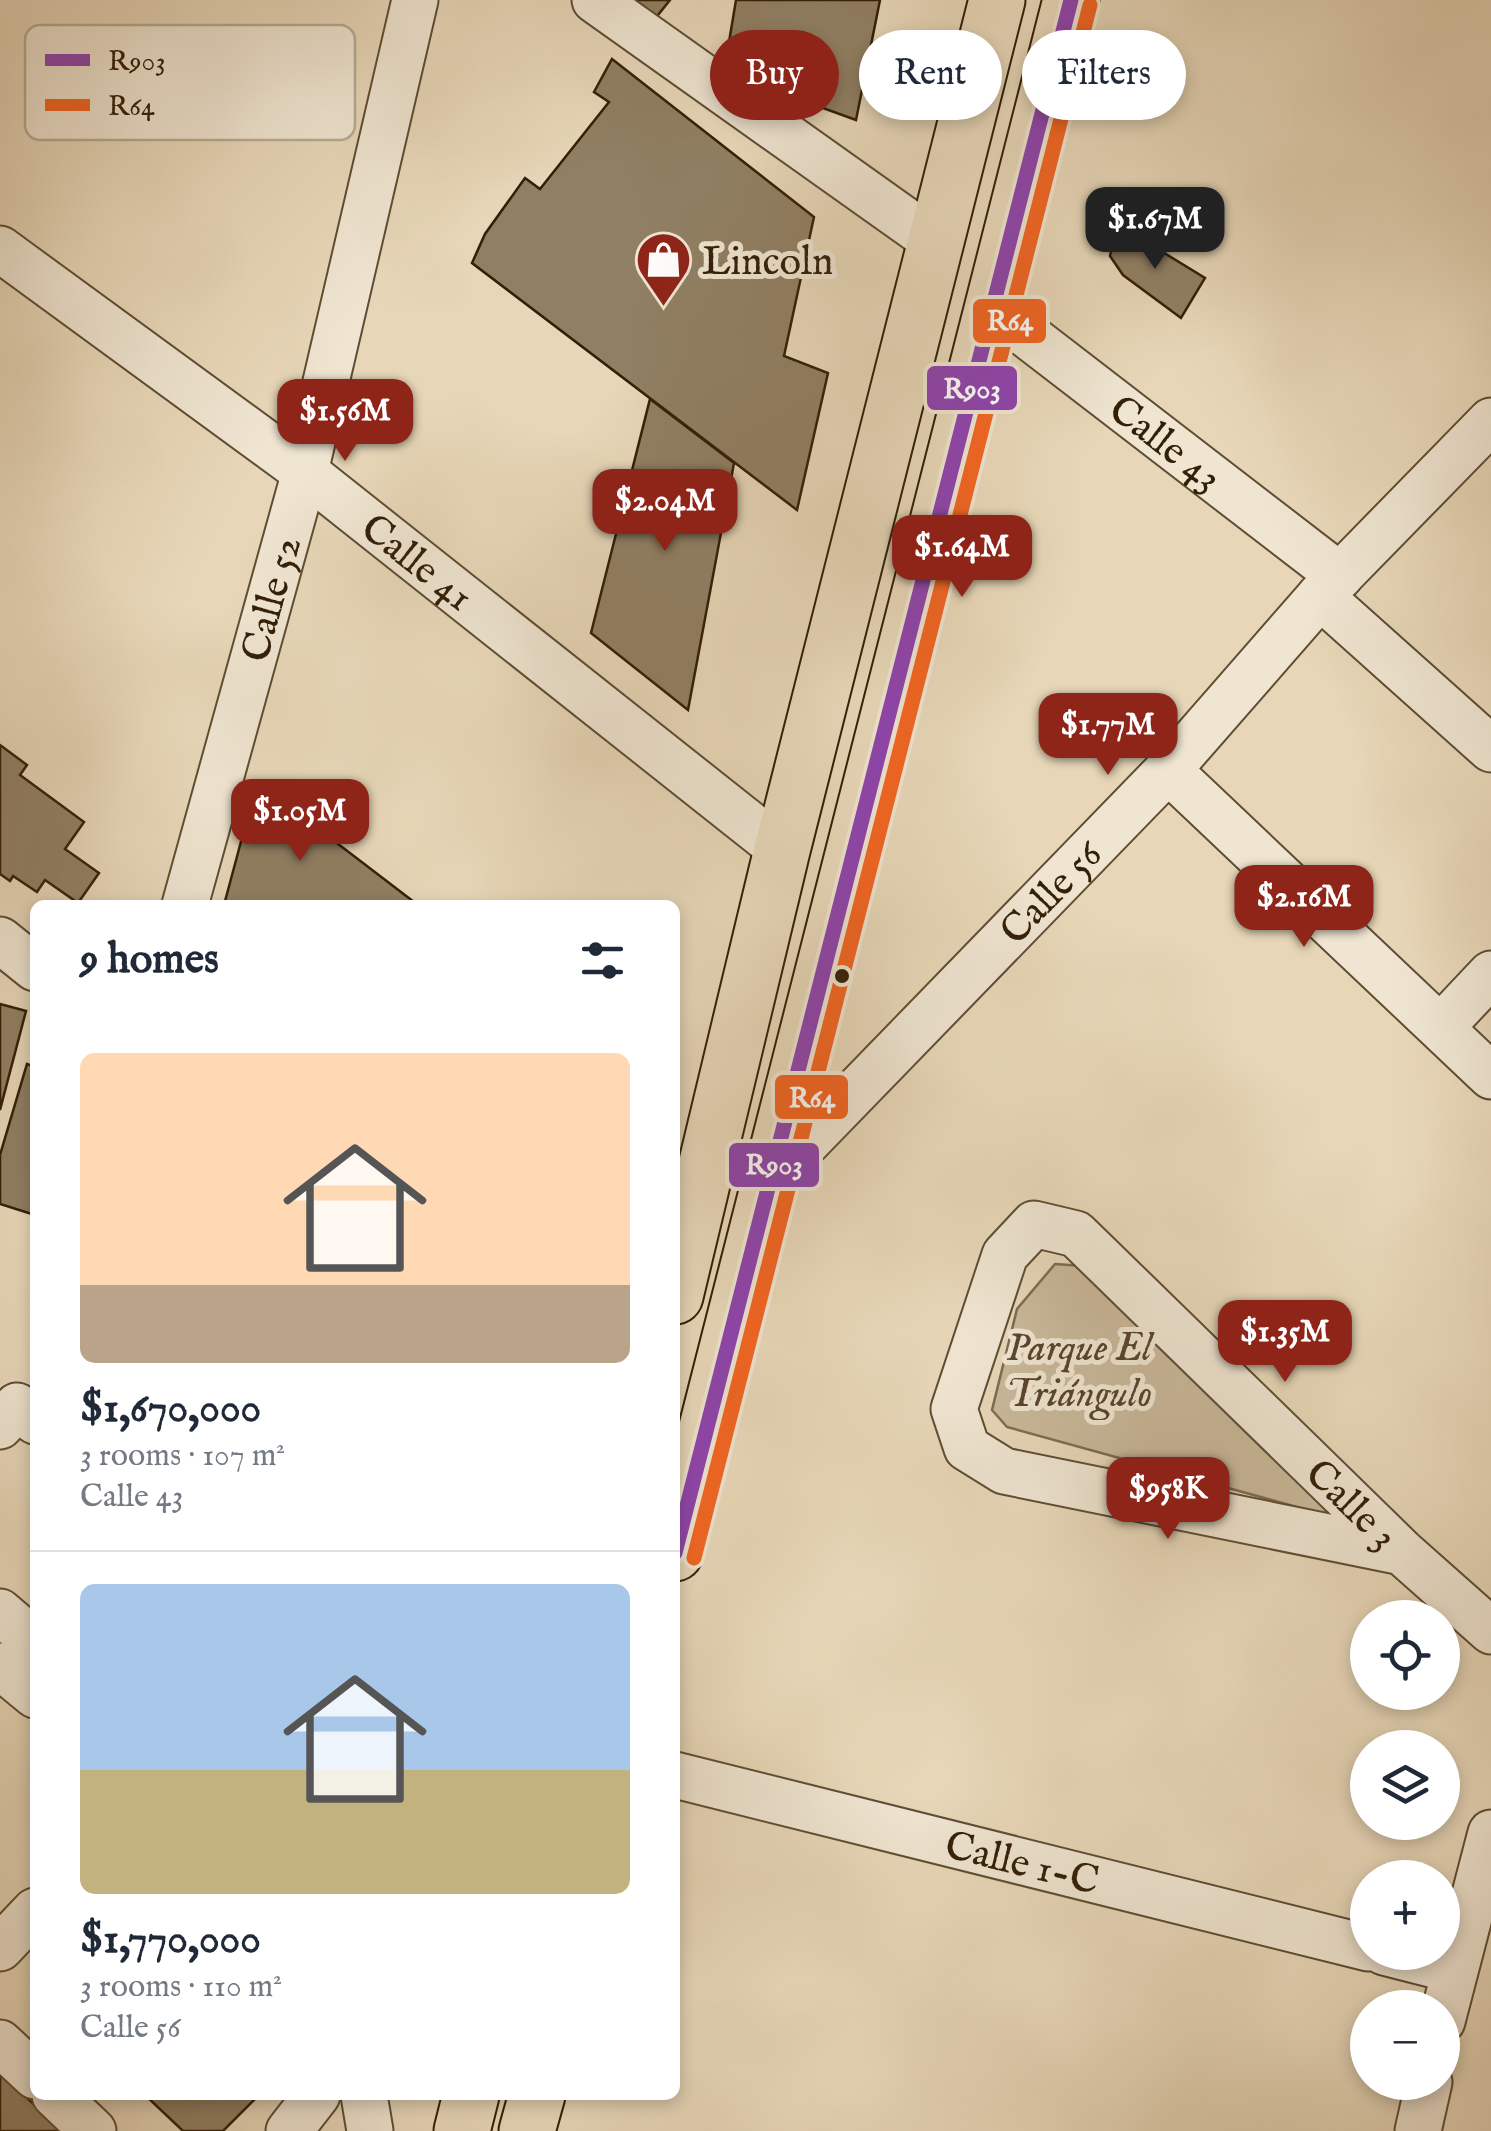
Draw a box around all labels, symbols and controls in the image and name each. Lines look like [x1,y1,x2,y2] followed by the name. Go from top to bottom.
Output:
[25,25,355,140] legend
[710,30,839,120] chip: Buy
[859,30,1002,120] chip: Rent
[1022,30,1186,120] chip: Filters
[108,45,166,80] text: R903
[108,90,155,125] text: R64
[1074,187,1236,272] pin: $1.67M
[1107,199,1203,240] text: $1.67M
[633,230,693,309] shop icon: Lincoln
[702,238,833,289] place label: Lincoln
[971,297,1048,345] line badge: R64
[987,305,1034,340] text: R64
[925,364,1019,412] line badge: R903
[943,373,1001,408] text: R903
[264,379,426,464] pin: $1.56M
[1097,385,1231,505] street label: Calle 43
[299,391,391,432] text: $1.56M
[584,469,746,554] pin: $2.04M
[614,481,716,522] text: $2.04M
[349,504,482,624] street label: Calle 41
[881,515,1043,600] pin: $1.64M
[914,527,1010,568] text: $1.64M
[232,531,315,668] street label: Calle 52
[1027,693,1189,778] pin: $1.77M
[1061,705,1155,746] text: $1.77M
[219,779,381,864] pin: $1.05M
[253,791,347,832] text: $1.05M
[990,830,1115,957] street label: Calle 56
[1223,865,1385,950] pin: $2.16M
[1256,877,1352,918] text: $2.16M
[575,933,630,988] icon: filters
[80,934,219,987] text: 9 homes
[832,966,852,986] unlabelled marker
[773,1073,850,1121] line badge: R64
[789,1082,836,1117] text: R64
[265,1118,445,1298] icon: home
[727,1141,821,1189] line badge: R903
[745,1149,803,1184] text: R903
[1204,1300,1366,1385] pin: $1.35M
[1240,1312,1330,1353] text: $1.35M
[1006,1324,1155,1421] park label: Parque El Triángulo
[80,1383,261,1436] text: $1,670,000
[80,1436,285,1477] text: 3 rooms · 107 m²
[1293,1450,1407,1563] street label: Calle 3
[1098,1457,1238,1542] pin: $958K
[1129,1469,1207,1510] text: $958K
[80,1477,183,1518] text: Calle 43
[1350,1600,1460,2100] map controls
[1350,1600,1460,1710] button: locate
[265,1649,445,1829] icon: home
[1350,1730,1460,1840] button: layers
[939,1821,1104,1909] street label: Calle 1-C
[1350,1860,1460,1970] button: +
[80,1914,261,1967] text: $1,770,000
[80,1967,282,2008] text: 3 rooms · 110 m²
[1350,1990,1460,2100] button: −
[80,2008,181,2049] text: Calle 56

